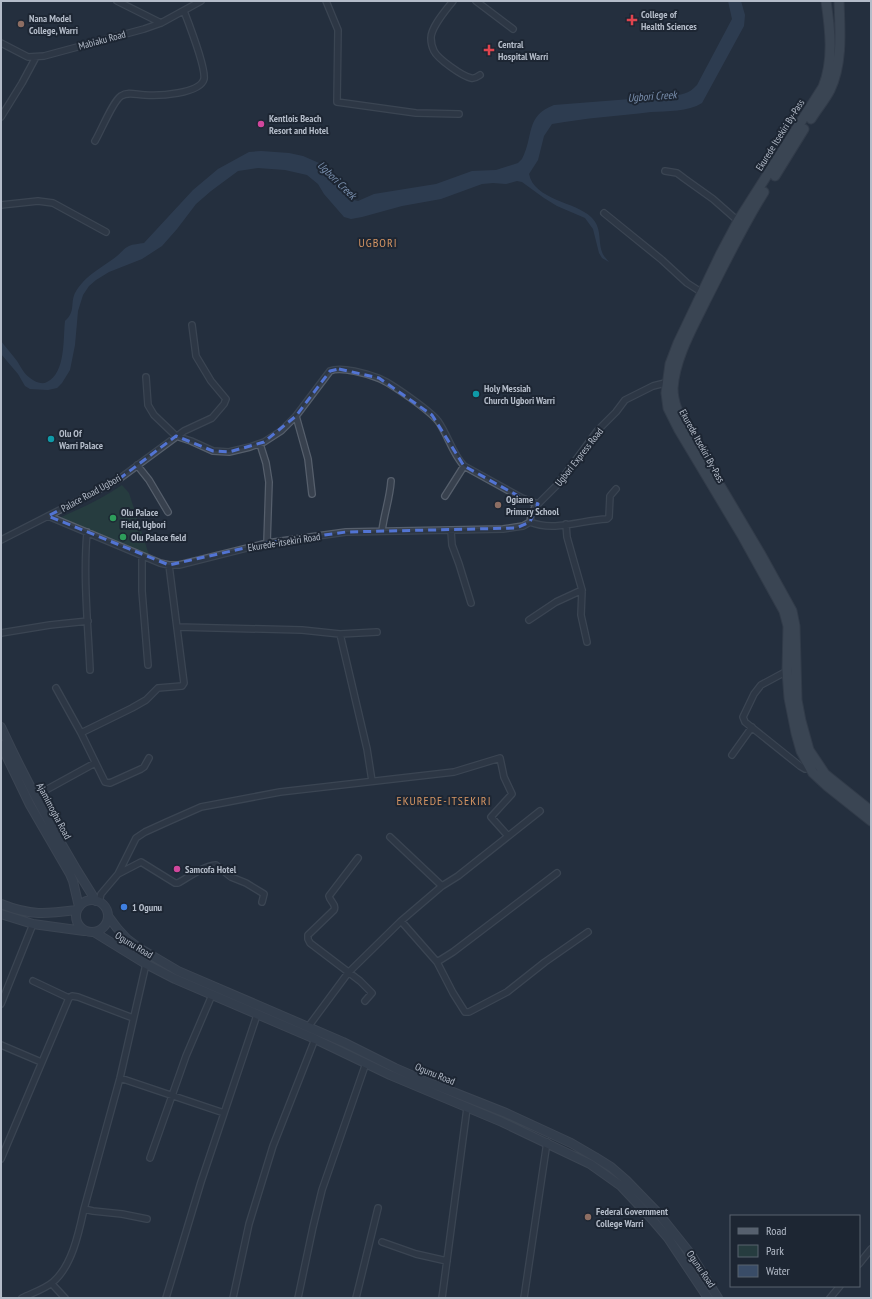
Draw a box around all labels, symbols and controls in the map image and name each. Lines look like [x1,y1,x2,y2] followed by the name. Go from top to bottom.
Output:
[641,8,697,33] place label: College of Health Sciences
[29,12,78,37] place label: Nana Model College, Warri
[626,14,638,26] marker: College of Health Sciences
[16,19,26,29] marker: Nana Model College, Warri
[77,27,127,53] street label: Mabiaku Road
[498,38,548,63] place label: Central Hospital Warri
[483,44,495,56] marker: Central Hospital Warri
[627,87,679,105] water label: Ugbori Creek
[753,96,808,173] street label: Ekurede Itsekiri By-Pass
[269,112,329,137] place label: Kentlois Beach Resort and Hotel
[256,119,266,129] marker: Kentlois Beach Resort and Hotel
[315,158,361,203] water label: Ugbori Creek
[359,235,397,250] district label: UGBORI
[484,382,555,407] place label: Holy Messiah Church Ugbori Warri
[471,389,481,399] marker: Holy Messiah Church Ugbori Warri
[676,407,728,486] street label: Ekurede Itsekiri By-Pass
[552,425,606,489] street label: Ugbori Express Road
[58,427,103,452] place label: Olu Of Warri Palace
[46,434,56,444] marker: Olu Of Warri Palace
[59,471,123,515] street label: Palace Road Ugbori
[506,493,559,518] place label: Ogiame Primary School
[493,500,503,510] marker: Ogiame Primary School
[121,506,166,531] place label: Olu Palace Field, Ugbori
[108,513,118,523] marker: Olu Palace Field, Ugbori
[247,530,321,554] street label: Ekurede-itsekiri Road
[131,531,187,544] place label: Olu Palace field
[118,532,128,542] marker: Olu Palace field
[34,780,74,842] street label: Ajamimogha Road
[397,793,491,808] district label: EKUREDE-ITSEKIRI
[185,863,237,876] place label: Samcofa Hotel
[172,864,182,874] marker: Samcofa Hotel
[132,901,163,914] place label: 1 Ogunu
[119,902,129,912] marker: 1 Ogunu
[113,929,155,961] street label: Ogunu Road
[413,1060,457,1088] street label: Ogunu Road
[596,1205,668,1230] place label: Federal Government College Warri
[583,1212,593,1222] marker: Federal Government College Warri
[730,1215,860,1287] legend
[766,1223,786,1238] text: Road
[766,1243,784,1258] text: Park
[684,1248,718,1290] street label: Ogunu Road
[766,1263,791,1278] text: Water

